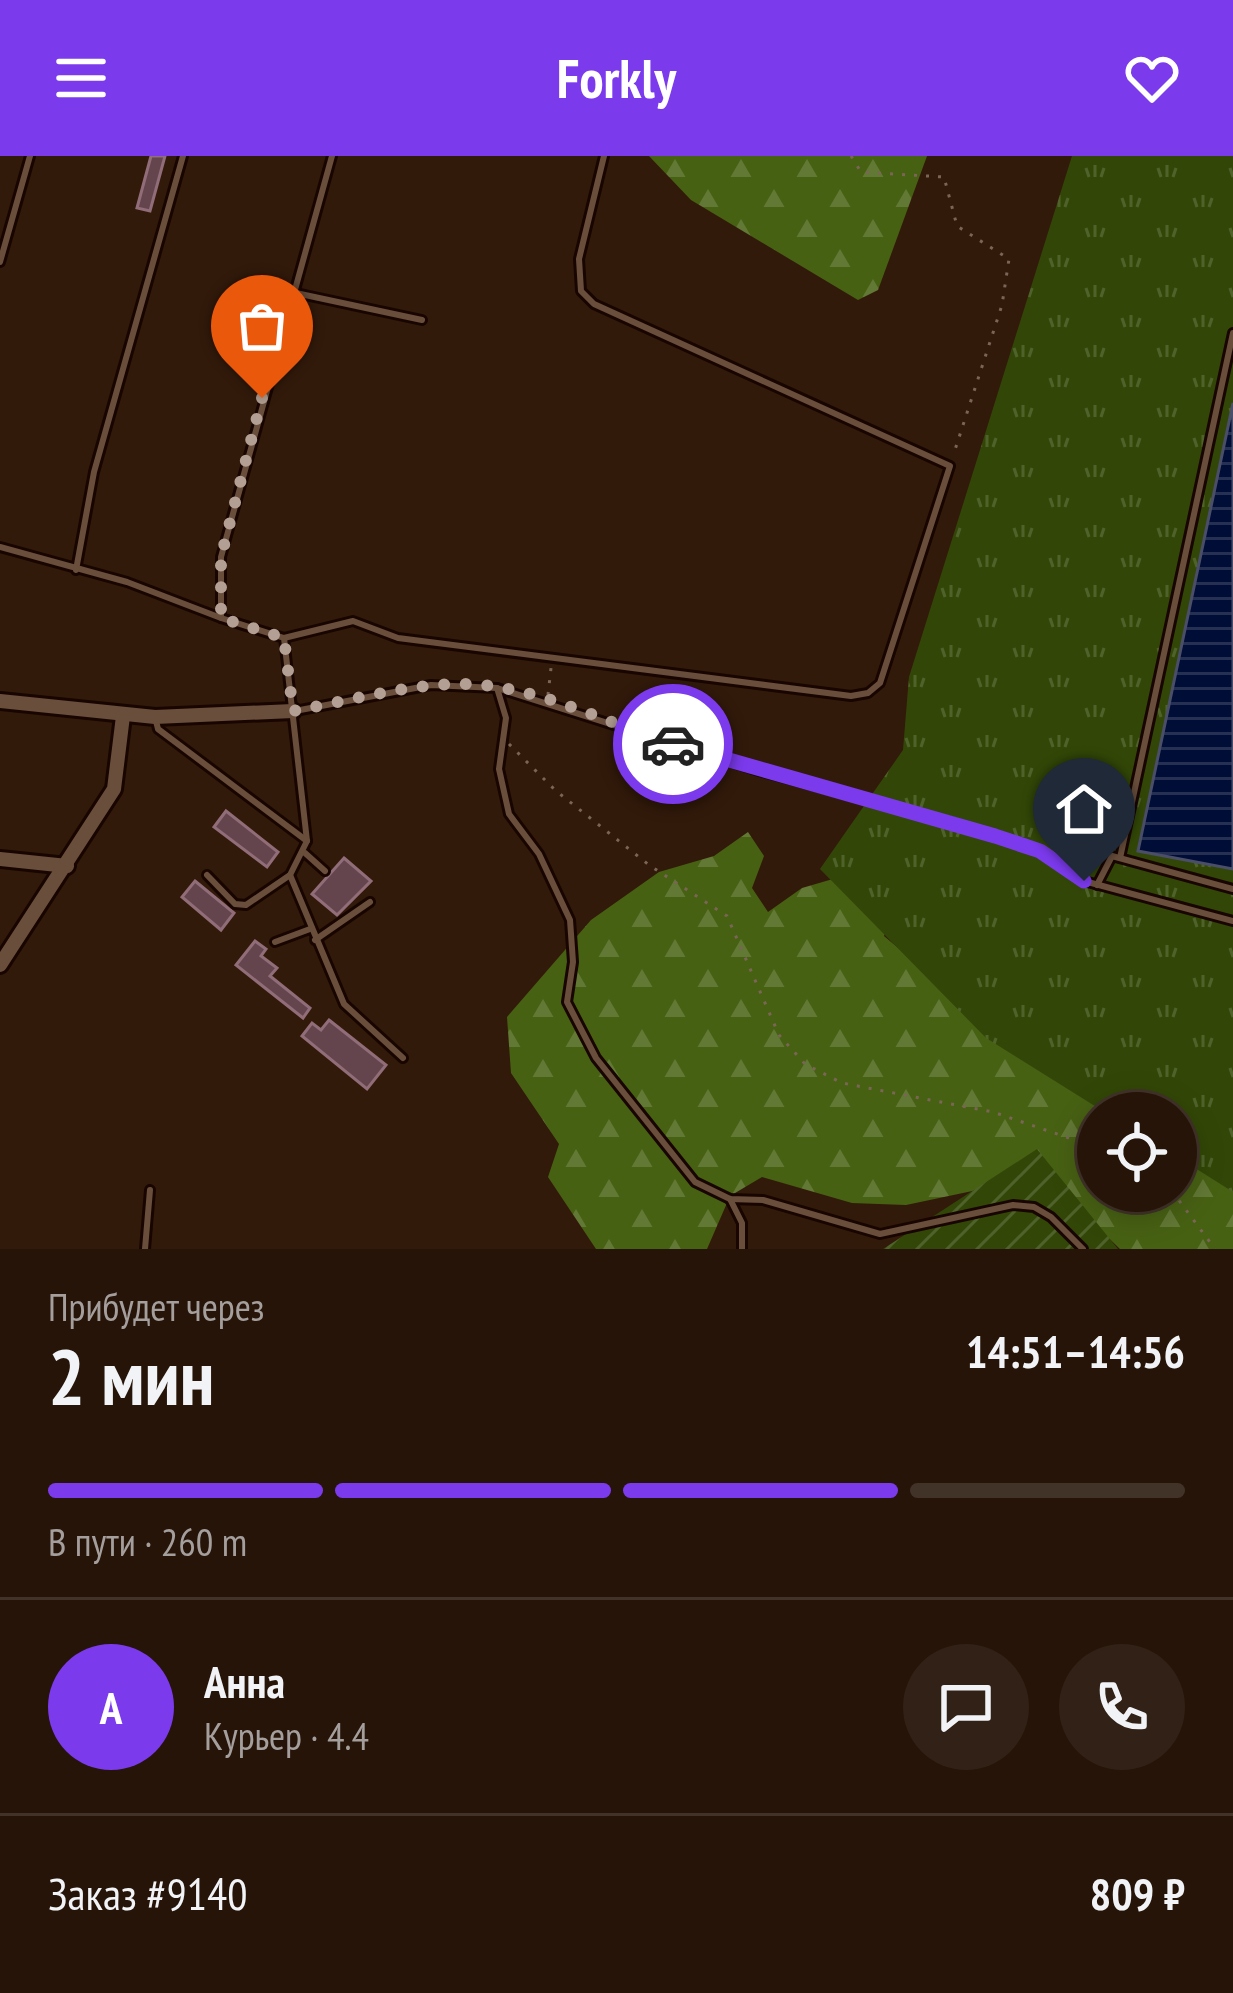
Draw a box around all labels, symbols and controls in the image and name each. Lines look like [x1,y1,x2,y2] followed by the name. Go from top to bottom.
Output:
[557,43,676,113] text: Forkly
[48,45,114,111] icon: menu
[1119,45,1185,111] icon: heart
[211,275,313,398] pin
[229,293,295,359] icon: bag
[613,684,733,804] courier
[640,711,706,777] icon: car
[1033,758,1135,881] pin
[1051,776,1117,842] icon: home
[1077,1092,1197,1212] map controls
[1077,1092,1197,1212] button: locate
[48,1281,265,1332] text: Прибудет через
[966,1322,1185,1380] text: 14:51–14:56
[48,1326,214,1427] text: 2 мин
[48,1516,247,1567] text: В пути · 260 m
[903,1644,1029,1770] button: chat
[1059,1644,1185,1770] button: phone
[204,1652,285,1710] text: Анна
[100,1678,122,1736] text: А
[204,1710,369,1761] text: Курьер · 4.4
[48,1864,248,1922] text: Заказ #9140
[1090,1864,1185,1922] text: 809 ₽

